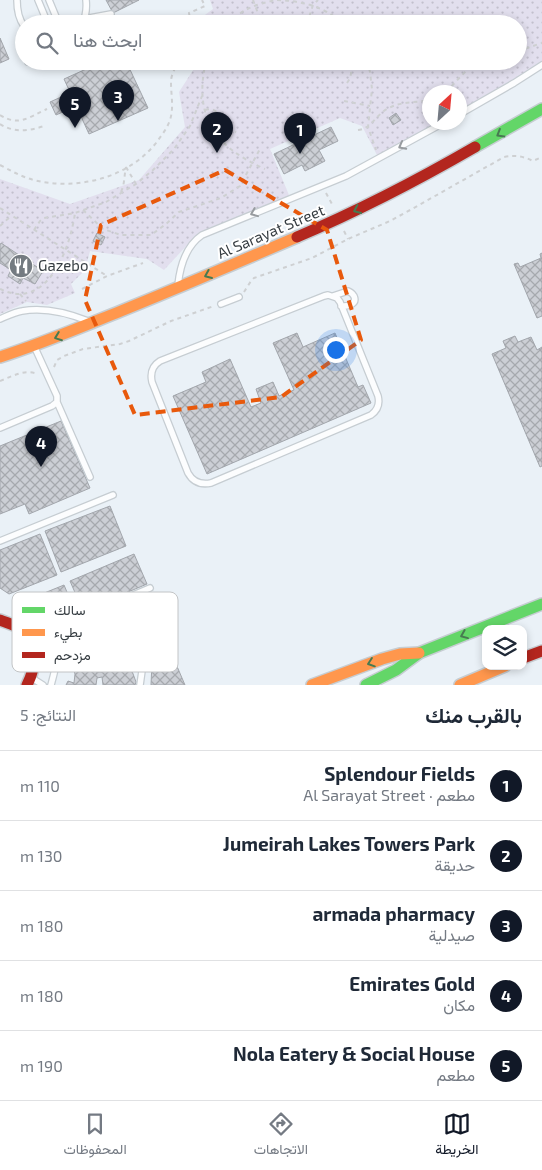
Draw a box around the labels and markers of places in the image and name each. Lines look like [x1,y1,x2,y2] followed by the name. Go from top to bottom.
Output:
[102,80,134,121] pin: 3
[59,87,91,128] pin: 5
[201,112,233,153] pin: 2
[284,113,316,154] pin: 1
[8,253,34,279] restaurant icon: Gazebo
[38,256,88,274] place label: Gazebo
[25,426,57,467] pin: 4

